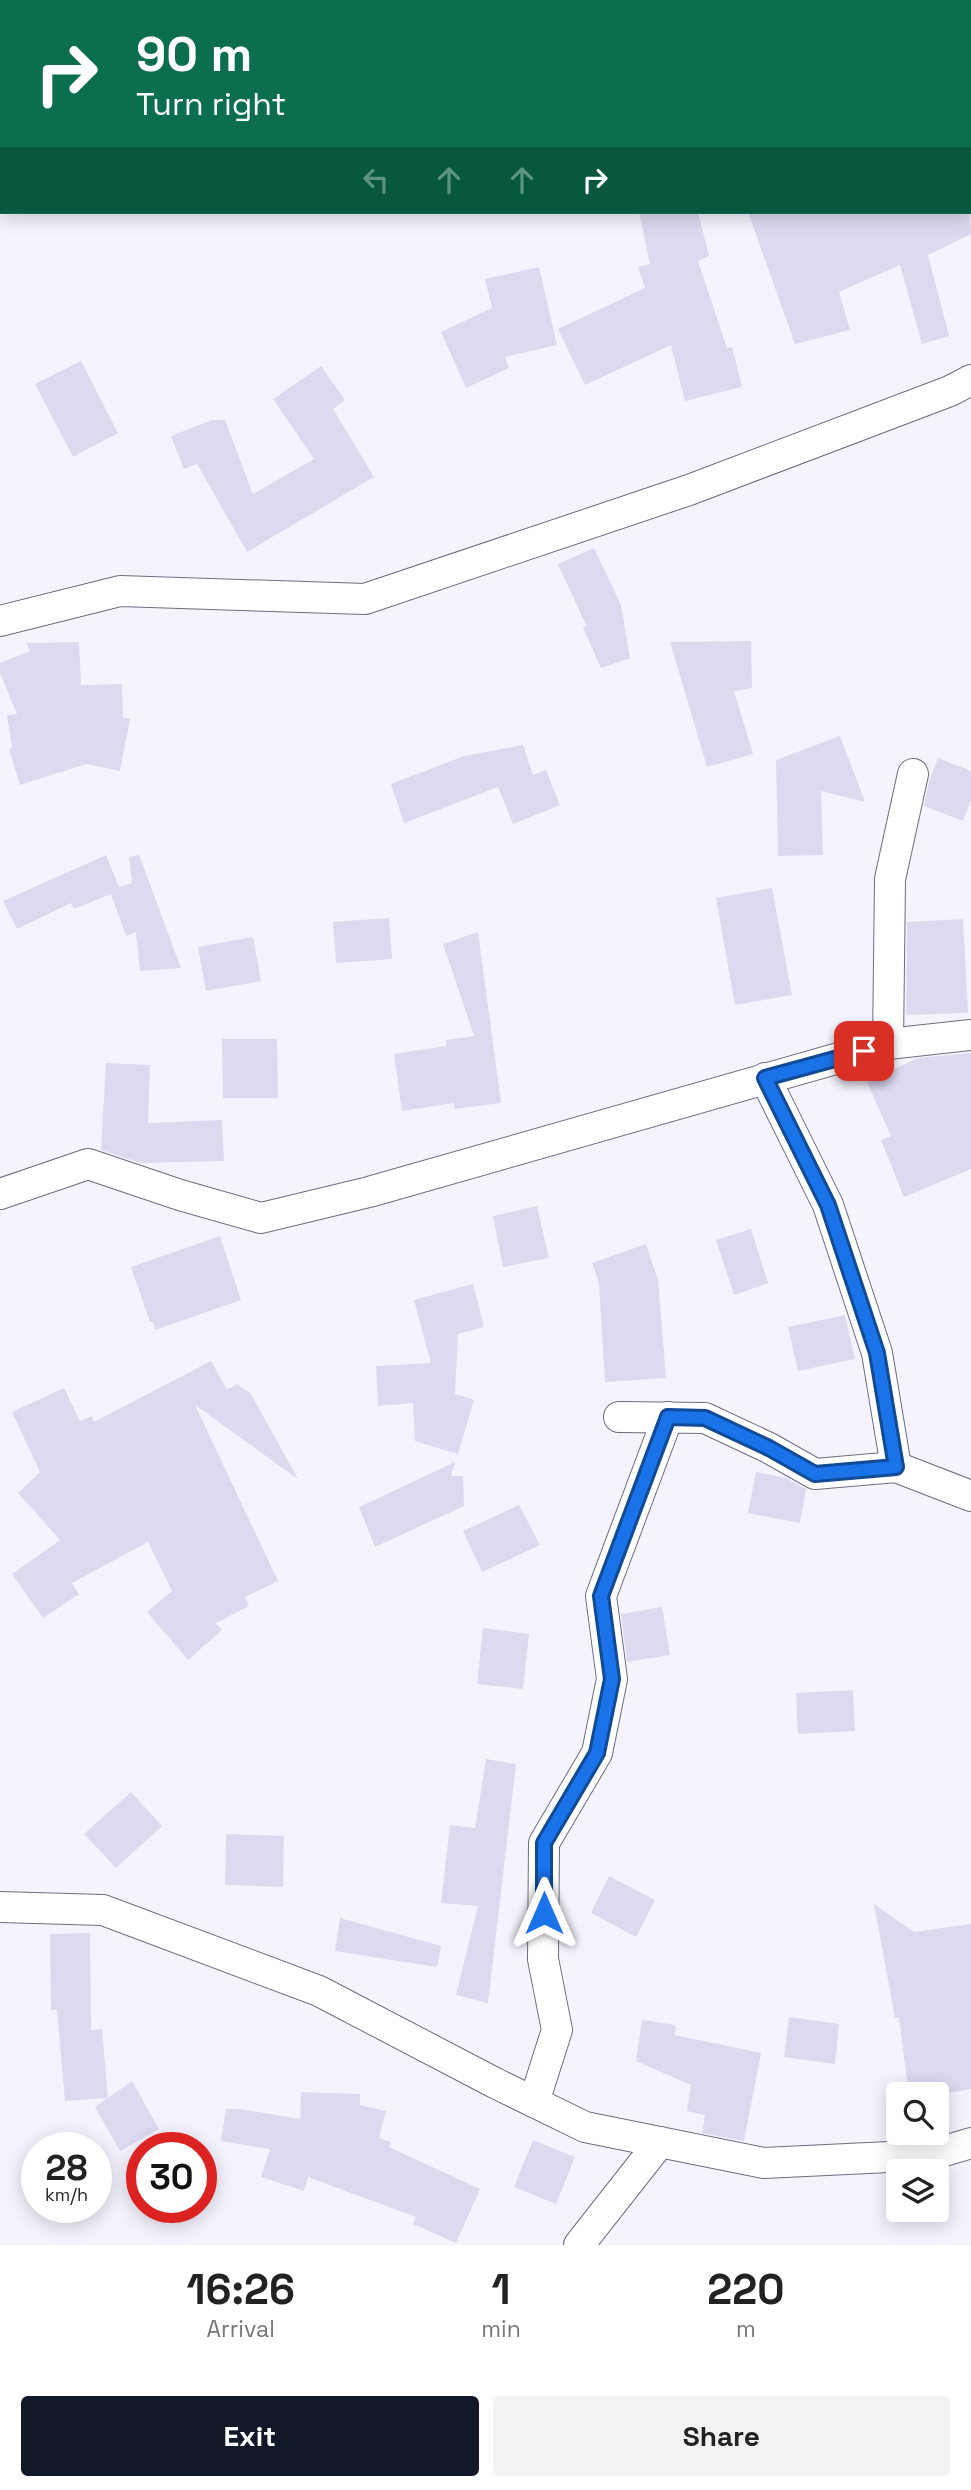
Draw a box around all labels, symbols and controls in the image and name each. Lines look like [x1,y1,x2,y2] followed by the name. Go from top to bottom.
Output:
[136,23,252,85] text: 90 m
[21,28,112,119] icon: right
[136,84,286,124] text: Turn right
[357,161,395,199] icon: left
[430,161,468,199] icon: ahead
[503,161,541,199] icon: ahead
[576,161,614,199] icon: right
[834,1021,894,1081] pin
[845,1032,883,1070] icon: arrive
[507,1876,581,1950] position arrow
[886,2082,949,2222] map controls
[886,2082,949,2145] button: search
[126,2132,217,2223] speed limit sign: 30
[46,2146,87,2190] text: 28
[886,2159,949,2222] button: layers
[45,2183,88,2206] text: km/h
[186,2263,295,2316] text: 16:26
[492,2263,511,2316] text: 1
[707,2263,784,2316] text: 220
[206,2314,275,2344] text: Arrival
[481,2314,521,2344] text: min
[736,2314,756,2344] text: m
[21,2396,479,2476] button: Exit
[493,2396,950,2476] button: Share

